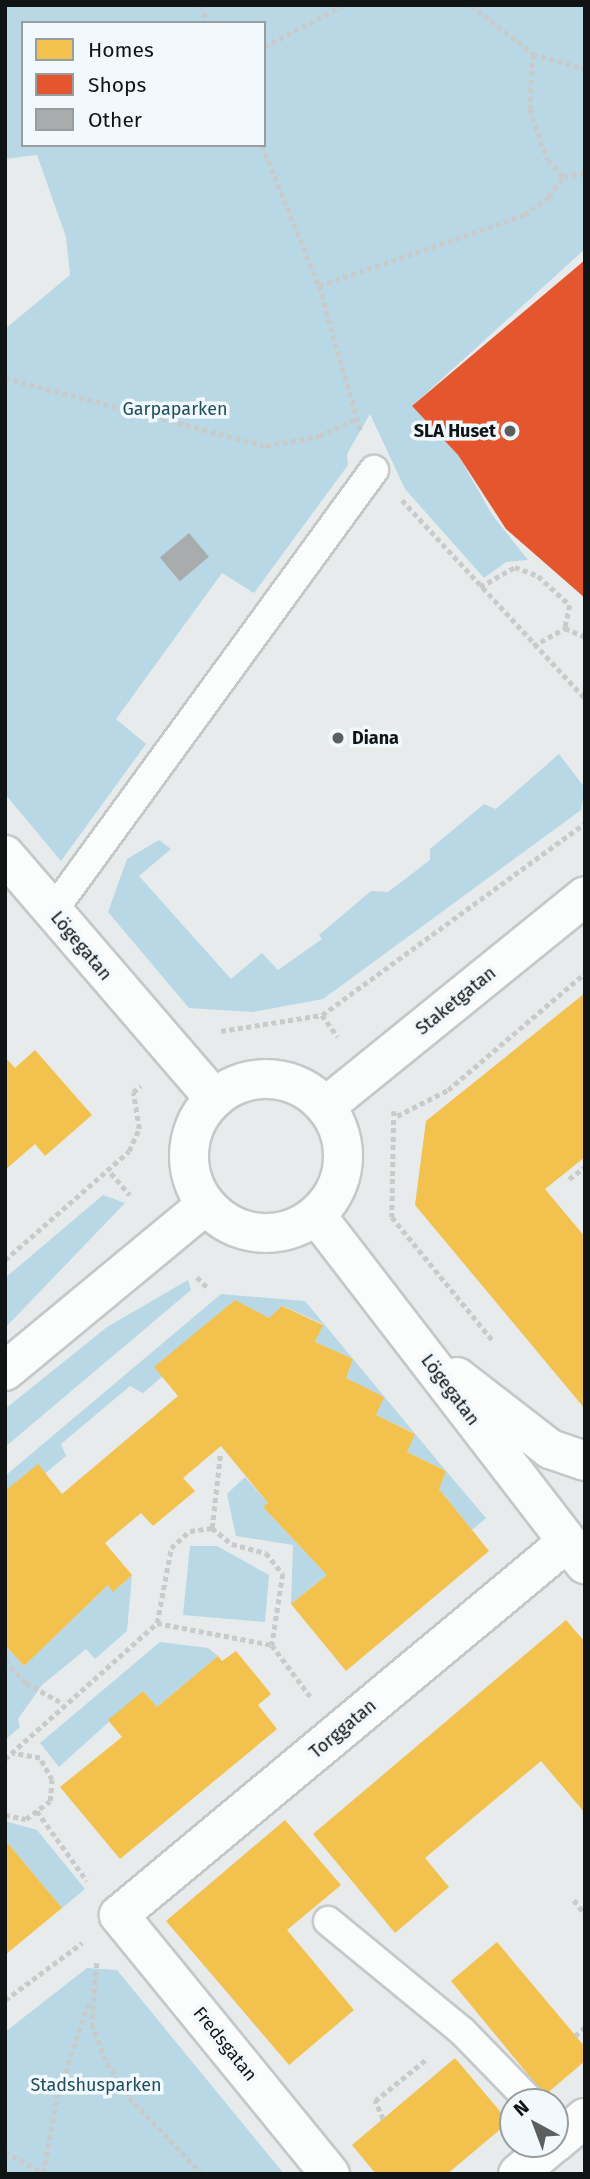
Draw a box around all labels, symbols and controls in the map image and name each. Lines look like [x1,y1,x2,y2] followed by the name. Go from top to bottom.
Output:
[21,21,266,147] legend
[88,37,154,63] text: Homes
[88,72,146,98] text: Shops
[88,107,142,133] text: Other
[122,398,228,420] park label: Garpaparken
[414,420,496,442] place label: SLA Huset
[502,423,518,439] marker: SLA Huset
[352,727,399,749] place label: Diana
[330,730,346,746] marker: Diana
[46,907,116,985] street label: Lögegatan
[412,962,500,1040] street label: Staketgatan
[416,1350,484,1430] street label: Lögegatan
[305,1695,381,1763] street label: Torggatan
[189,2003,261,2085] street label: Fredsgatan
[30,2074,162,2096] park label: Stadshusparken
[499,2088,569,2158] north arrow
[509,2095,534,2121] text: N

